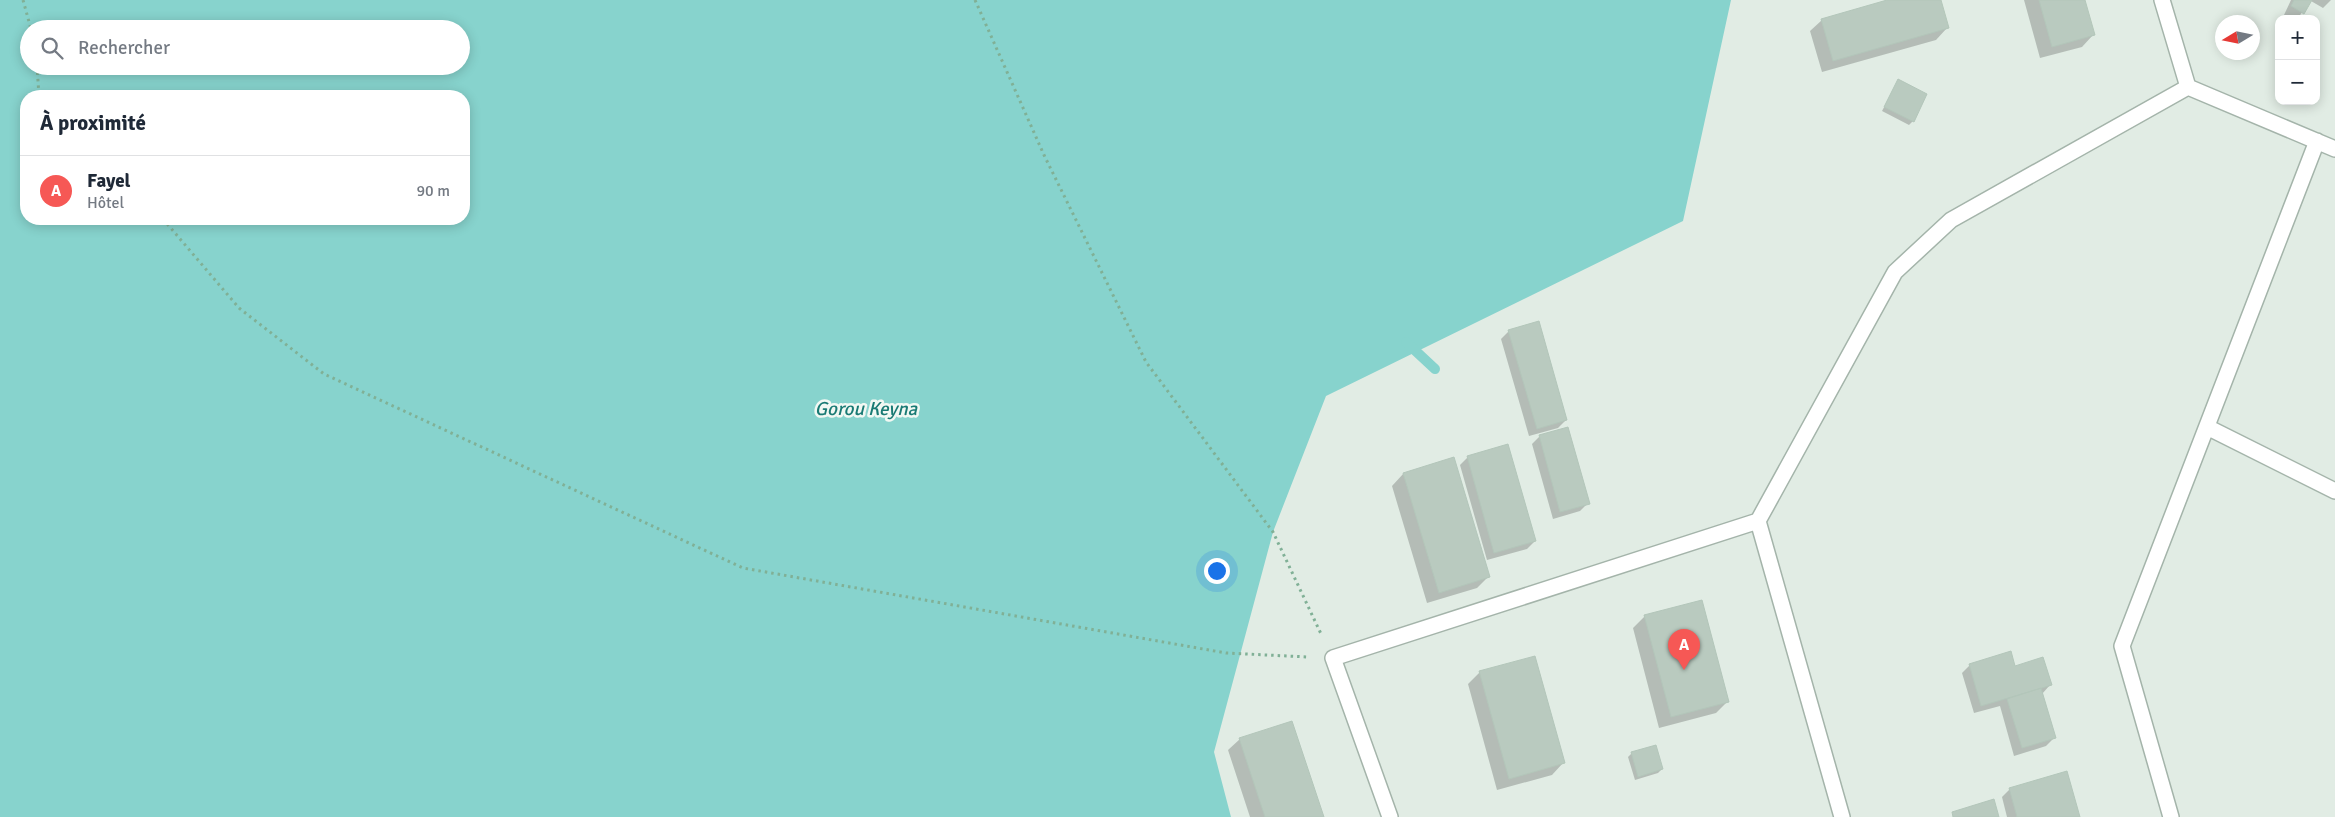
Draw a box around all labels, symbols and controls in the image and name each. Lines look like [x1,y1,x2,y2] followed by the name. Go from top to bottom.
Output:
[2215,15,2260,60] north arrow
[2275,15,2320,105] map controls
[2275,15,2320,60] button: +
[20,20,470,75] search box
[38,34,66,62] icon: search
[78,36,170,60] text: Rechercher
[2275,60,2320,105] button: −
[40,110,146,136] text: À proximité
[87,169,131,193] text: Fayel
[51,181,61,201] text: A
[416,181,450,201] text: 90 m
[87,193,124,213] text: Hôtel
[815,397,919,421] water label: Gorou Keyna
[1204,558,1230,584] your location
[1668,629,1700,670] pin: A

